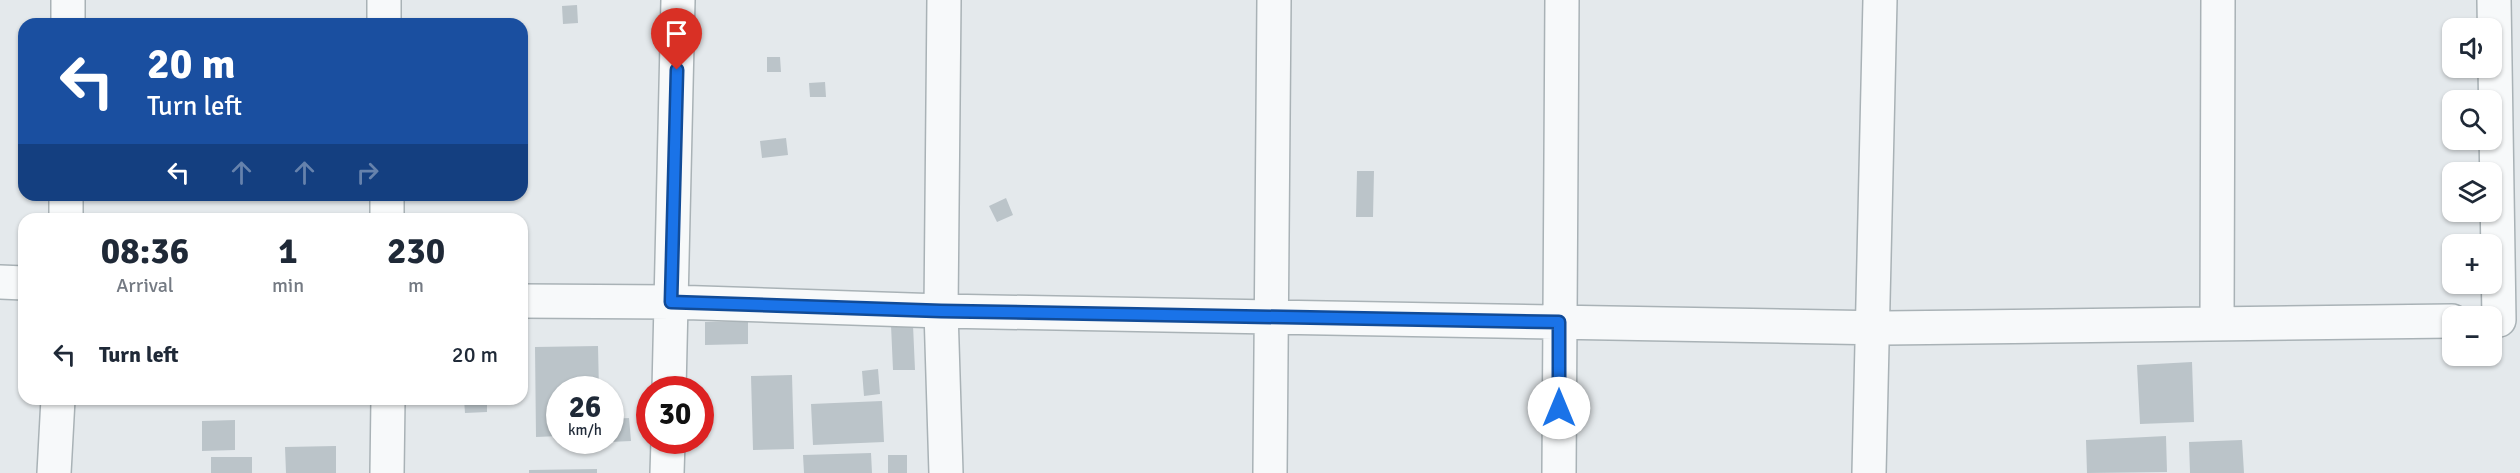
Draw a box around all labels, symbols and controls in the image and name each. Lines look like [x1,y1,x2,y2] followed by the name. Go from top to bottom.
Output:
[651,8,702,70] pin
[660,17,693,50] icon: arrive
[2442,18,2502,366] map controls
[2442,18,2502,78] button: sound
[147,39,236,90] text: 20 m
[48,42,126,120] icon: left
[147,90,242,123] text: Turn left
[2442,90,2502,150] button: search
[162,156,195,189] icon: left
[225,156,258,189] icon: ahead
[288,156,321,189] icon: ahead
[351,156,384,189] icon: right
[2442,162,2502,222] button: layers
[101,229,189,274] text: 08:36
[278,229,298,274] text: 1
[387,229,445,274] text: 230
[2442,234,2502,294] button: +
[116,273,174,298] text: Arrival
[272,273,304,298] text: min
[408,273,424,298] text: m
[2442,306,2502,366] button: −
[48,338,81,371] icon: left
[99,341,179,368] text: Turn left
[452,341,498,368] text: 20 m
[636,376,714,454] speed limit sign: 30
[1527,376,1591,440] position arrow
[569,389,601,426] text: 26
[568,421,602,439] text: km/h

